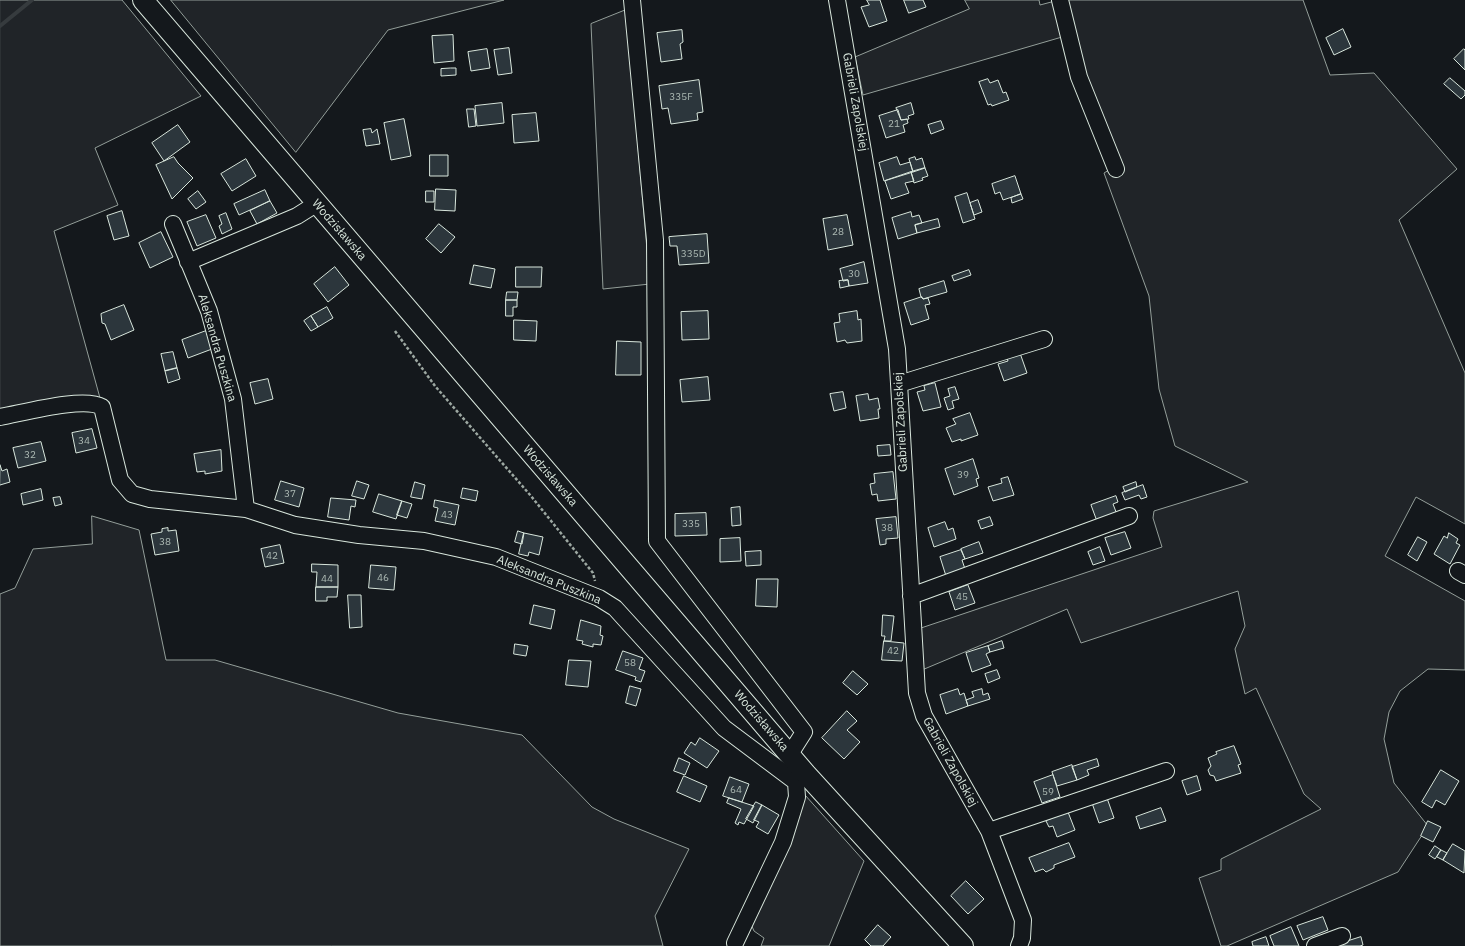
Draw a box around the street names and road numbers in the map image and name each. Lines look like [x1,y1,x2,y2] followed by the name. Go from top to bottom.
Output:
[839,52,871,152] street label: Gabrieli Zapolskiej
[309,197,369,263] street label: Wodzisławska
[195,293,239,403] street label: Aleksandra Puszkina
[891,372,911,472] street label: Gabrieli Zapolskiej
[520,443,580,509] street label: Wodzisławska
[495,552,603,608] street label: Aleksandra Puszkina
[731,688,791,754] street label: Wodzisławska
[919,715,981,809] street label: Gabrieli Zapolskiej

